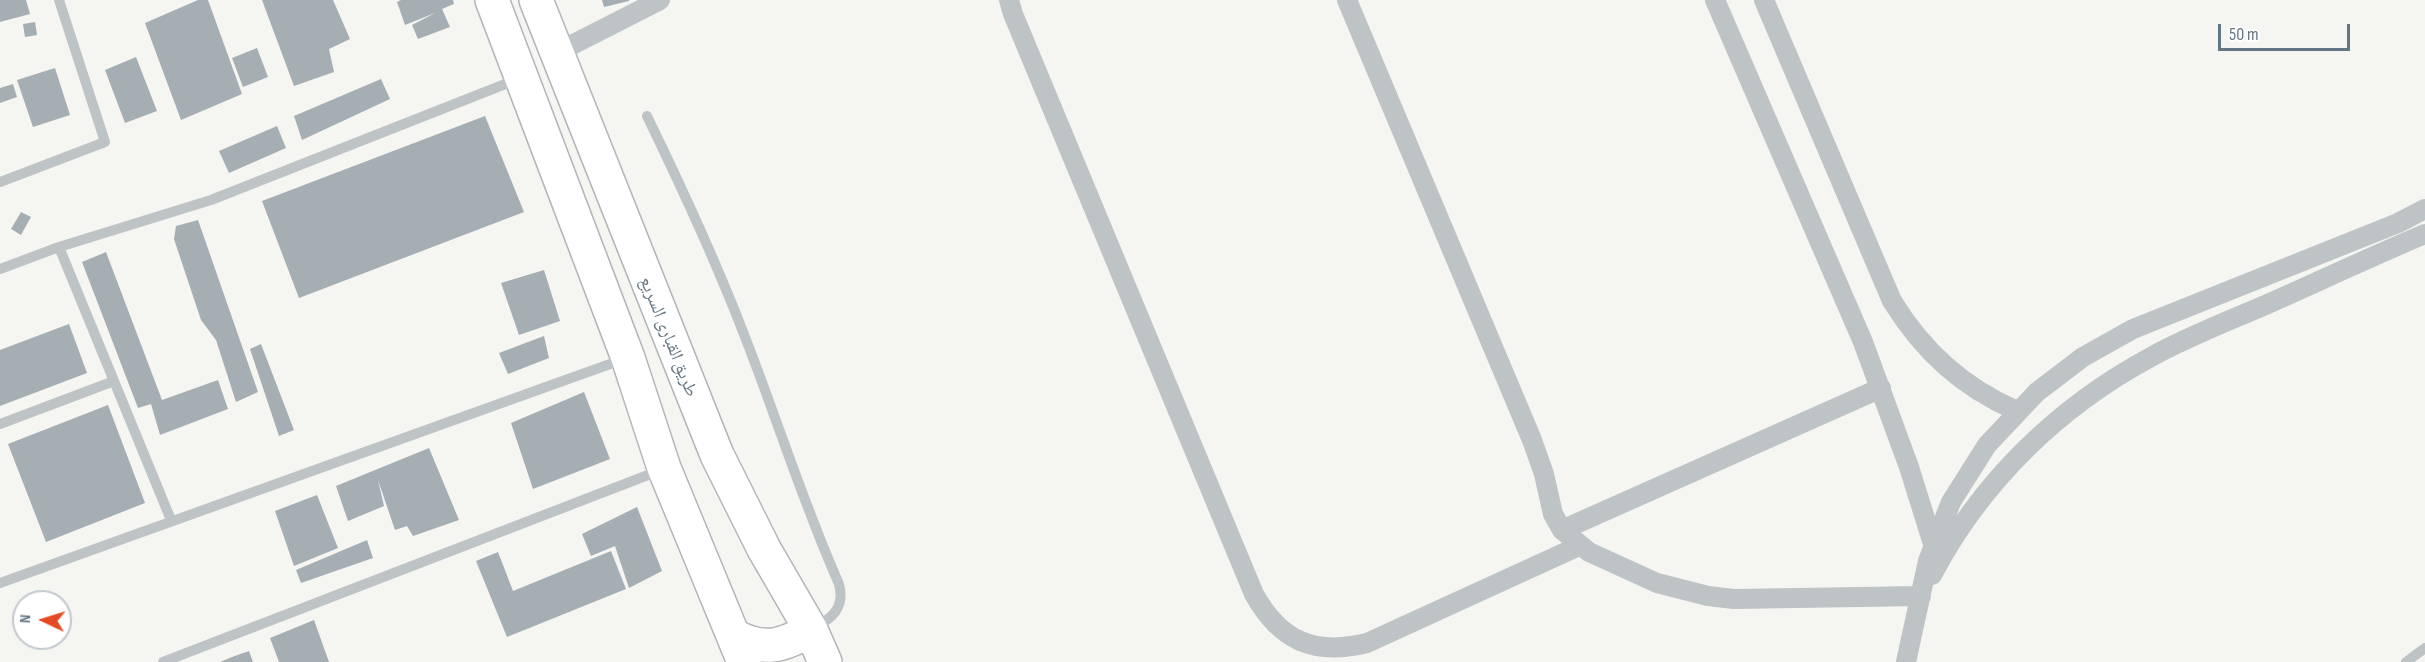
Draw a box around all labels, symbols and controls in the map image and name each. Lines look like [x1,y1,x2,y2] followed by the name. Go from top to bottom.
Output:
[2221,12,2353,50] scale bar
[2229,24,2259,45] text: 50 m
[634,274,702,400] street label: طريق القبارى السريع
[12,590,72,650] north arrow
[16,614,35,624] text: N

